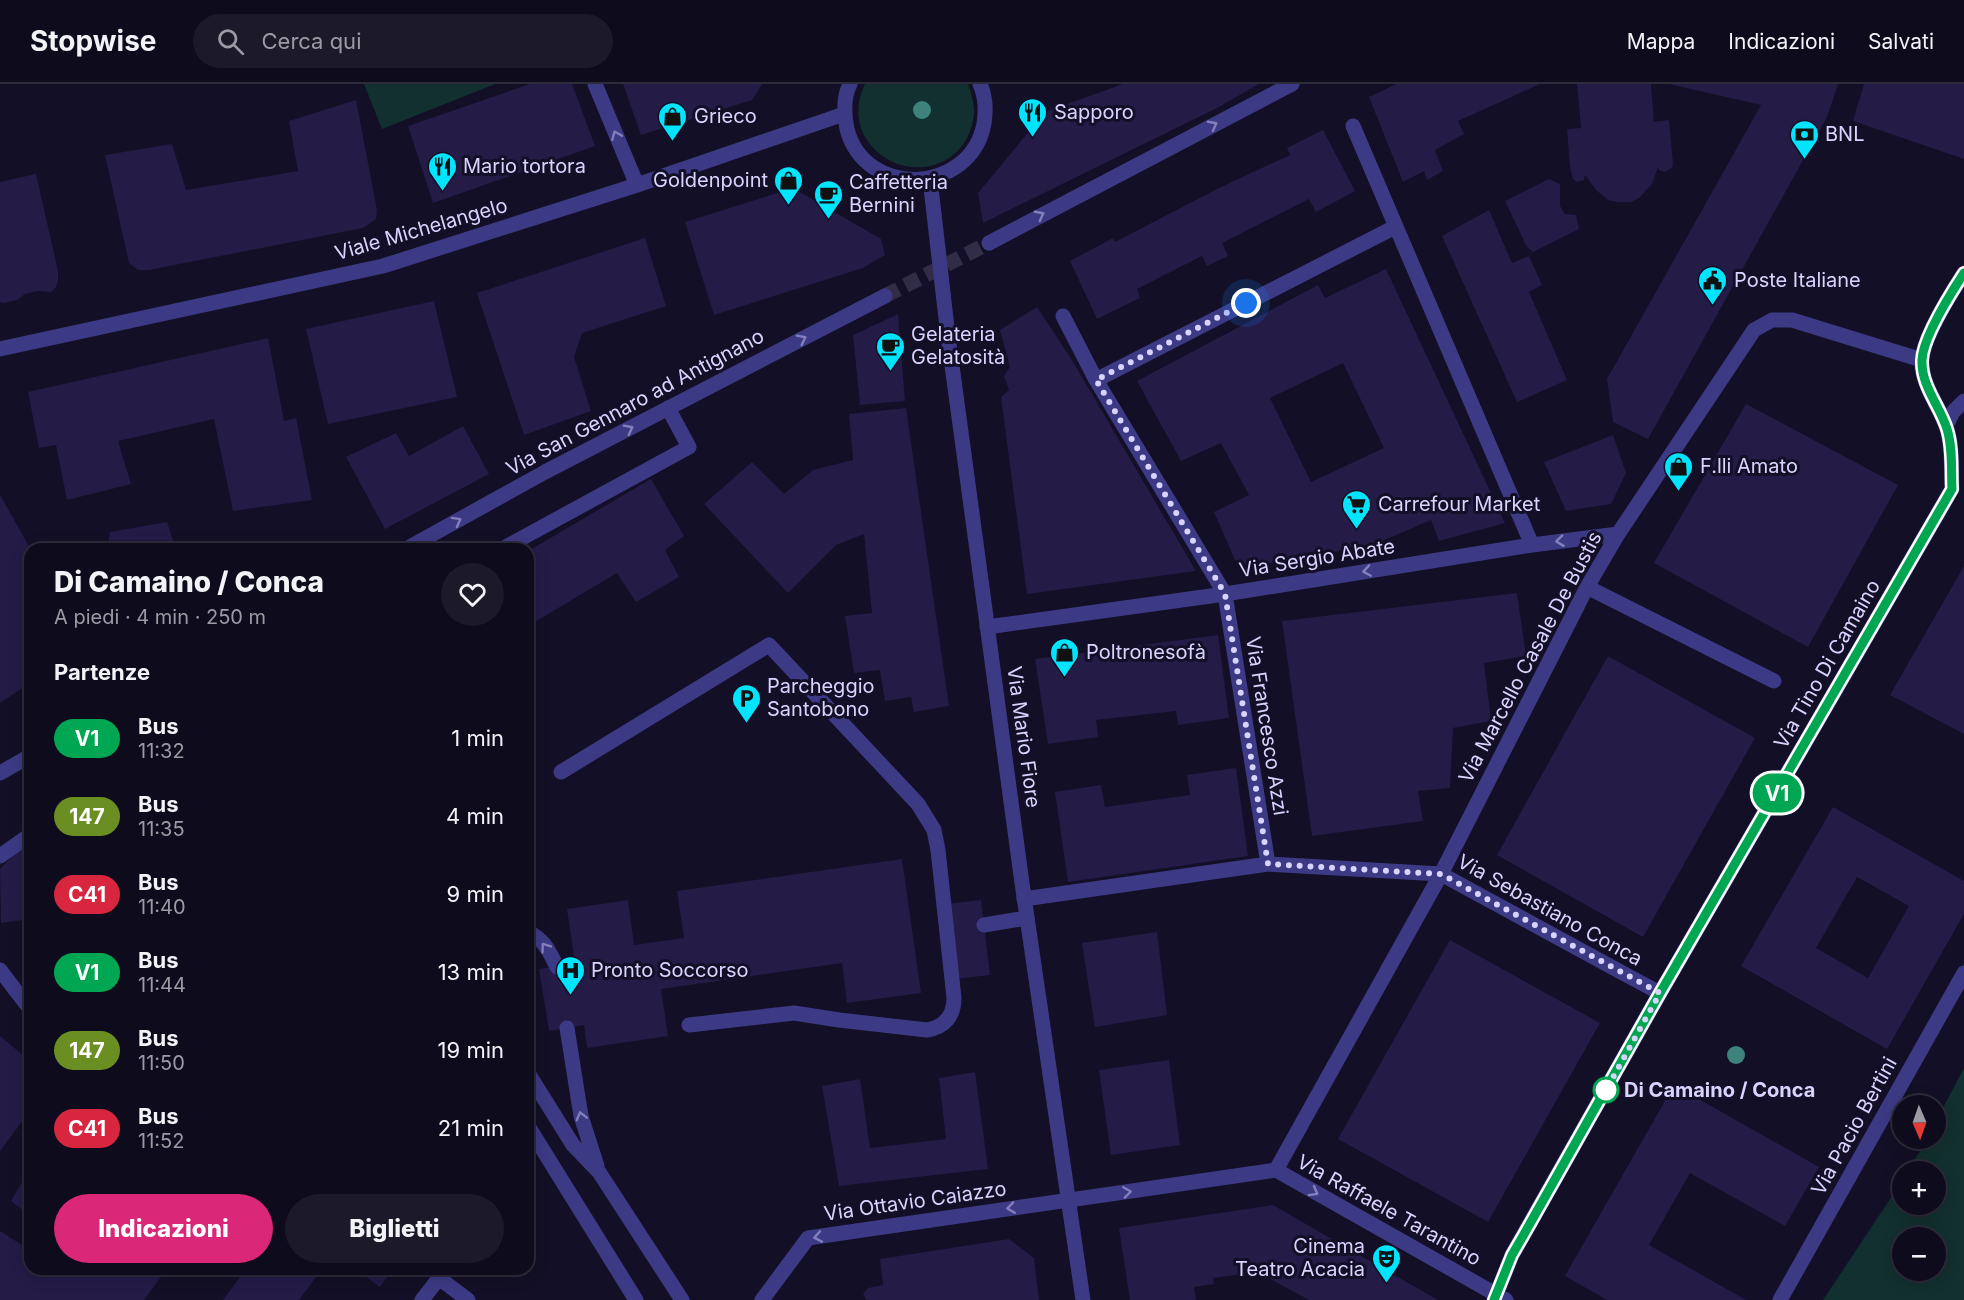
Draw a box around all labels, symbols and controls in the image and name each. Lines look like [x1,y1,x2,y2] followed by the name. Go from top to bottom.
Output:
[193,14,613,68] search box
[30,24,157,58] text: Stopwise
[214,25,247,58] icon: search
[262,28,361,54] text: Cerca qui
[1627,29,1695,54] text: Mappa
[1728,29,1835,54] text: Indicazioni
[1868,29,1934,54] text: Salvati
[1017,96,1049,138] restaurant icon: Sapporo
[657,100,689,142] shop icon: Grieco
[1054,100,1134,124] place label: Sapporo
[694,104,757,128] place label: Grieco
[1788,118,1820,160] bank icon: BNL
[1207,121,1218,132] one-way arrow
[1825,122,1864,146] place label: BNL
[611,130,623,141] one-way arrow
[426,150,458,192] restaurant icon: Mario tortora
[463,154,586,178] place label: Mario tortora
[773,164,805,206] shop icon: Goldenpoint
[653,168,768,192] place label: Goldenpoint
[849,170,948,217] place label: Caffetteria Bernini
[812,178,844,220] cafe icon: Caffetteria Bernini
[332,193,510,265] street label: Viale Michelangelo
[1034,211,1045,222] one-way arrow
[1697,264,1729,306] public building icon: Poste Italiane
[1734,268,1861,292] place label: Poste Italiane
[1231,288,1261,318] your location
[911,322,1005,369] place label: Gelateria Gelatosità
[502,324,768,480] street label: Via San Gennaro ad Antignano
[874,330,906,372] cafe icon: Gelateria Gelatosità
[796,335,806,346] one-way arrow
[623,425,633,436] one-way arrow
[1663,450,1695,492] shop icon: F.lli Amato
[1700,454,1798,478] place label: F.lli Amato
[1341,488,1373,530] supermarket icon: Carrefour Market
[1378,492,1541,516] place label: Carrefour Market
[451,517,461,528] one-way arrow
[1453,527,1607,787] street label: Via Marcello Casale De Bustis
[1237,534,1397,582] street label: Via Sergio Abate
[1555,534,1565,547] one-way arrow
[441,563,504,626] button: heart
[54,565,324,599] text: Di Camaino / Conca
[1363,565,1372,577] one-way arrow
[1769,575,1885,753] street label: Via Tino Di Camaino
[54,605,266,629] text: A piedi · 4 min · 250 m
[1241,635,1293,817] street label: Via Francesco Azzi
[1049,636,1081,678] shop icon: Poltronesofà
[1086,640,1206,664] place label: Poltronesofà
[54,659,150,685] text: Partenze
[1002,665,1046,809] street label: Via Mario Fiore
[767,674,874,721] place label: Parcheggio Santobono
[730,682,762,724] parking icon: Parcheggio Santobono
[138,713,179,739] text: Bus
[451,725,504,751] text: 1 min
[75,726,99,751] text: V1
[138,739,185,763] text: 11:32
[1750,774,1804,812] line badge: V1
[1765,781,1789,806] text: V1
[138,791,179,817] text: Bus
[446,803,504,829] text: 4 min
[69,804,105,829] text: 147
[138,817,185,841] text: 11:35
[1453,849,1647,971] street label: Via Sebastiano Conca
[138,869,179,895] text: Bus
[447,881,504,907] text: 9 min
[68,882,106,907] text: C41
[138,895,186,919] text: 11:40
[541,942,552,953] one-way arrow
[138,947,179,973] text: Bus
[554,954,586,996] hospital icon: Pronto Soccorso
[591,958,749,982] place label: Pronto Soccorso
[438,959,504,985] text: 13 min
[75,960,99,985] text: V1
[138,973,186,997] text: 11:44
[138,1025,179,1051] text: Bus
[438,1037,504,1063] text: 19 min
[69,1038,105,1063] text: 147
[138,1051,185,1075] text: 11:50
[1806,1053,1902,1199] street label: Via Pacio Bertini
[1593,1077,1619,1103] marker: Di Camaino / Conca
[1624,1078,1815,1102] place label: Di Camaino / Conca
[1892,1095,1946,1149] north arrow
[1892,1095,1946,1281] map controls
[138,1103,179,1129] text: Bus
[576,1111,589,1121] one-way arrow
[438,1115,504,1141] text: 21 min
[68,1116,106,1141] text: C41
[138,1129,184,1153] text: 11:52
[1293,1149,1485,1271] street label: Via Raffaele Tarantino
[1892,1161,1946,1215] button: +
[822,1176,1008,1226] street label: Via Ottavio Caiazzo
[1308,1185,1318,1196] one-way arrow
[1122,1186,1131,1198] one-way arrow
[54,1194,273,1263] button: Indicazioni
[285,1194,504,1263] button: Biglietti
[1006,1202,1015,1214] one-way arrow
[1892,1227,1946,1281] button: −
[813,1230,823,1243] one-way arrow
[1235,1234,1365,1281] place label: Cinema Teatro Acacia
[1370,1242,1402,1284] theatre icon: Cinema Teatro Acacia

